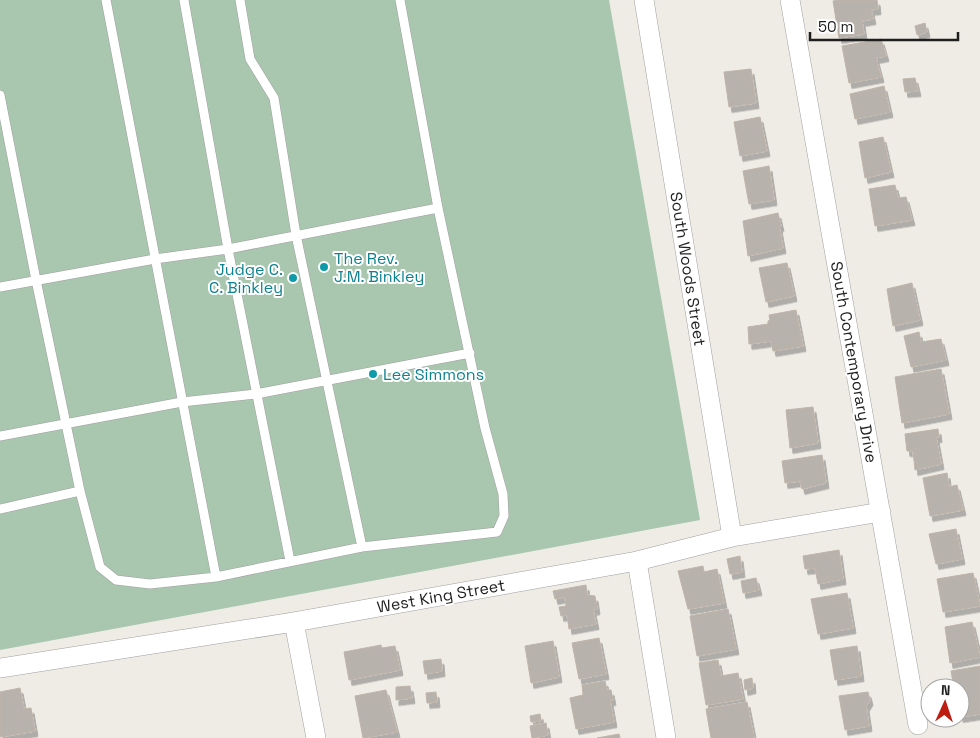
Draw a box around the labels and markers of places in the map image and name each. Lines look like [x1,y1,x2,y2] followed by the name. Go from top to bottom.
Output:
[334,248,424,287] place label: The Rev. J.M. Binkley
[209,259,283,298] place label: Judge C. C. Binkley
[318,261,330,273] marker: The Rev. J.M. Binkley
[287,272,299,284] marker: Judge C. C. Binkley
[383,364,484,385] place label: Lee Simmons
[367,368,379,380] marker: Lee Simmons

